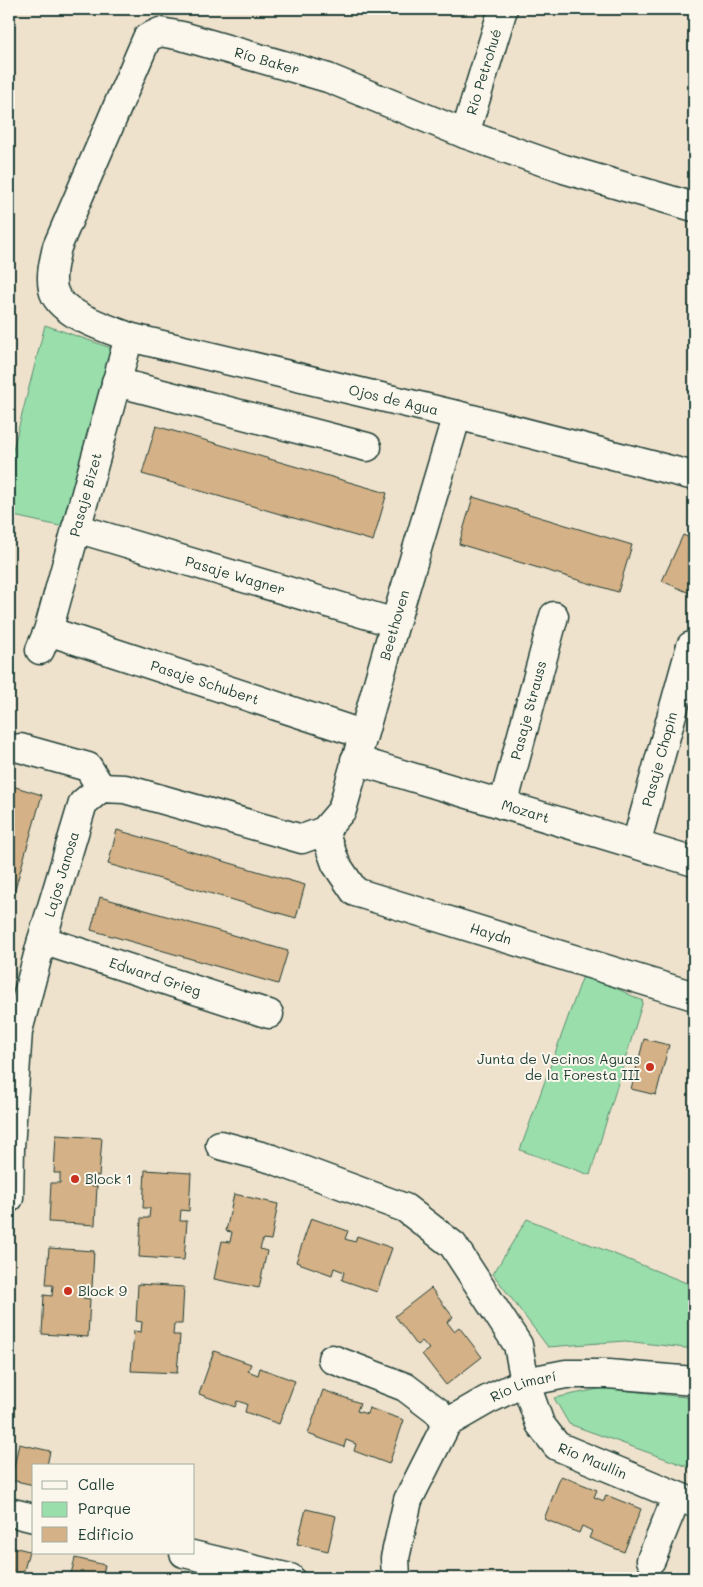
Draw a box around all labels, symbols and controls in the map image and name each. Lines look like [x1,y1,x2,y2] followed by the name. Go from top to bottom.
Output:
[461,26,505,117] street label: Río Petrohué
[232,42,302,79] street label: Río Baker
[347,380,441,419] street label: Ojos de Agua
[64,450,106,539] street label: Pasaje Bizet
[183,551,287,599] street label: Pasaje Wagner
[375,588,413,662] street label: Beethoven
[148,655,262,709] street label: Pasaje Schubert
[506,659,550,762] street label: Pasaje Strauss
[637,709,681,809] street label: Pasaje Chopin
[499,795,552,827] street label: Mozart
[39,829,83,919] street label: Lajos Janosa
[468,918,514,949] street label: Haydn
[107,953,204,1000] street label: Edward Grieg
[477,1049,640,1084] place label: Junta de Vecinos Aguas de la Foresta III
[644,1061,656,1073] marker: Junta de Vecinos Aguas de la Foresta III
[85,1169,132,1188] place label: Block 1
[69,1173,81,1185] marker: Block 1
[78,1281,127,1300] place label: Block 9
[62,1285,74,1297] marker: Block 9
[487,1366,558,1406] street label: Río Limarí
[555,1438,630,1483] street label: Río Maullin
[32,1464,195,1554] legend
[78,1474,115,1494] text: Calle
[78,1498,131,1518] text: Parque
[78,1524,134,1544] text: Edificio

